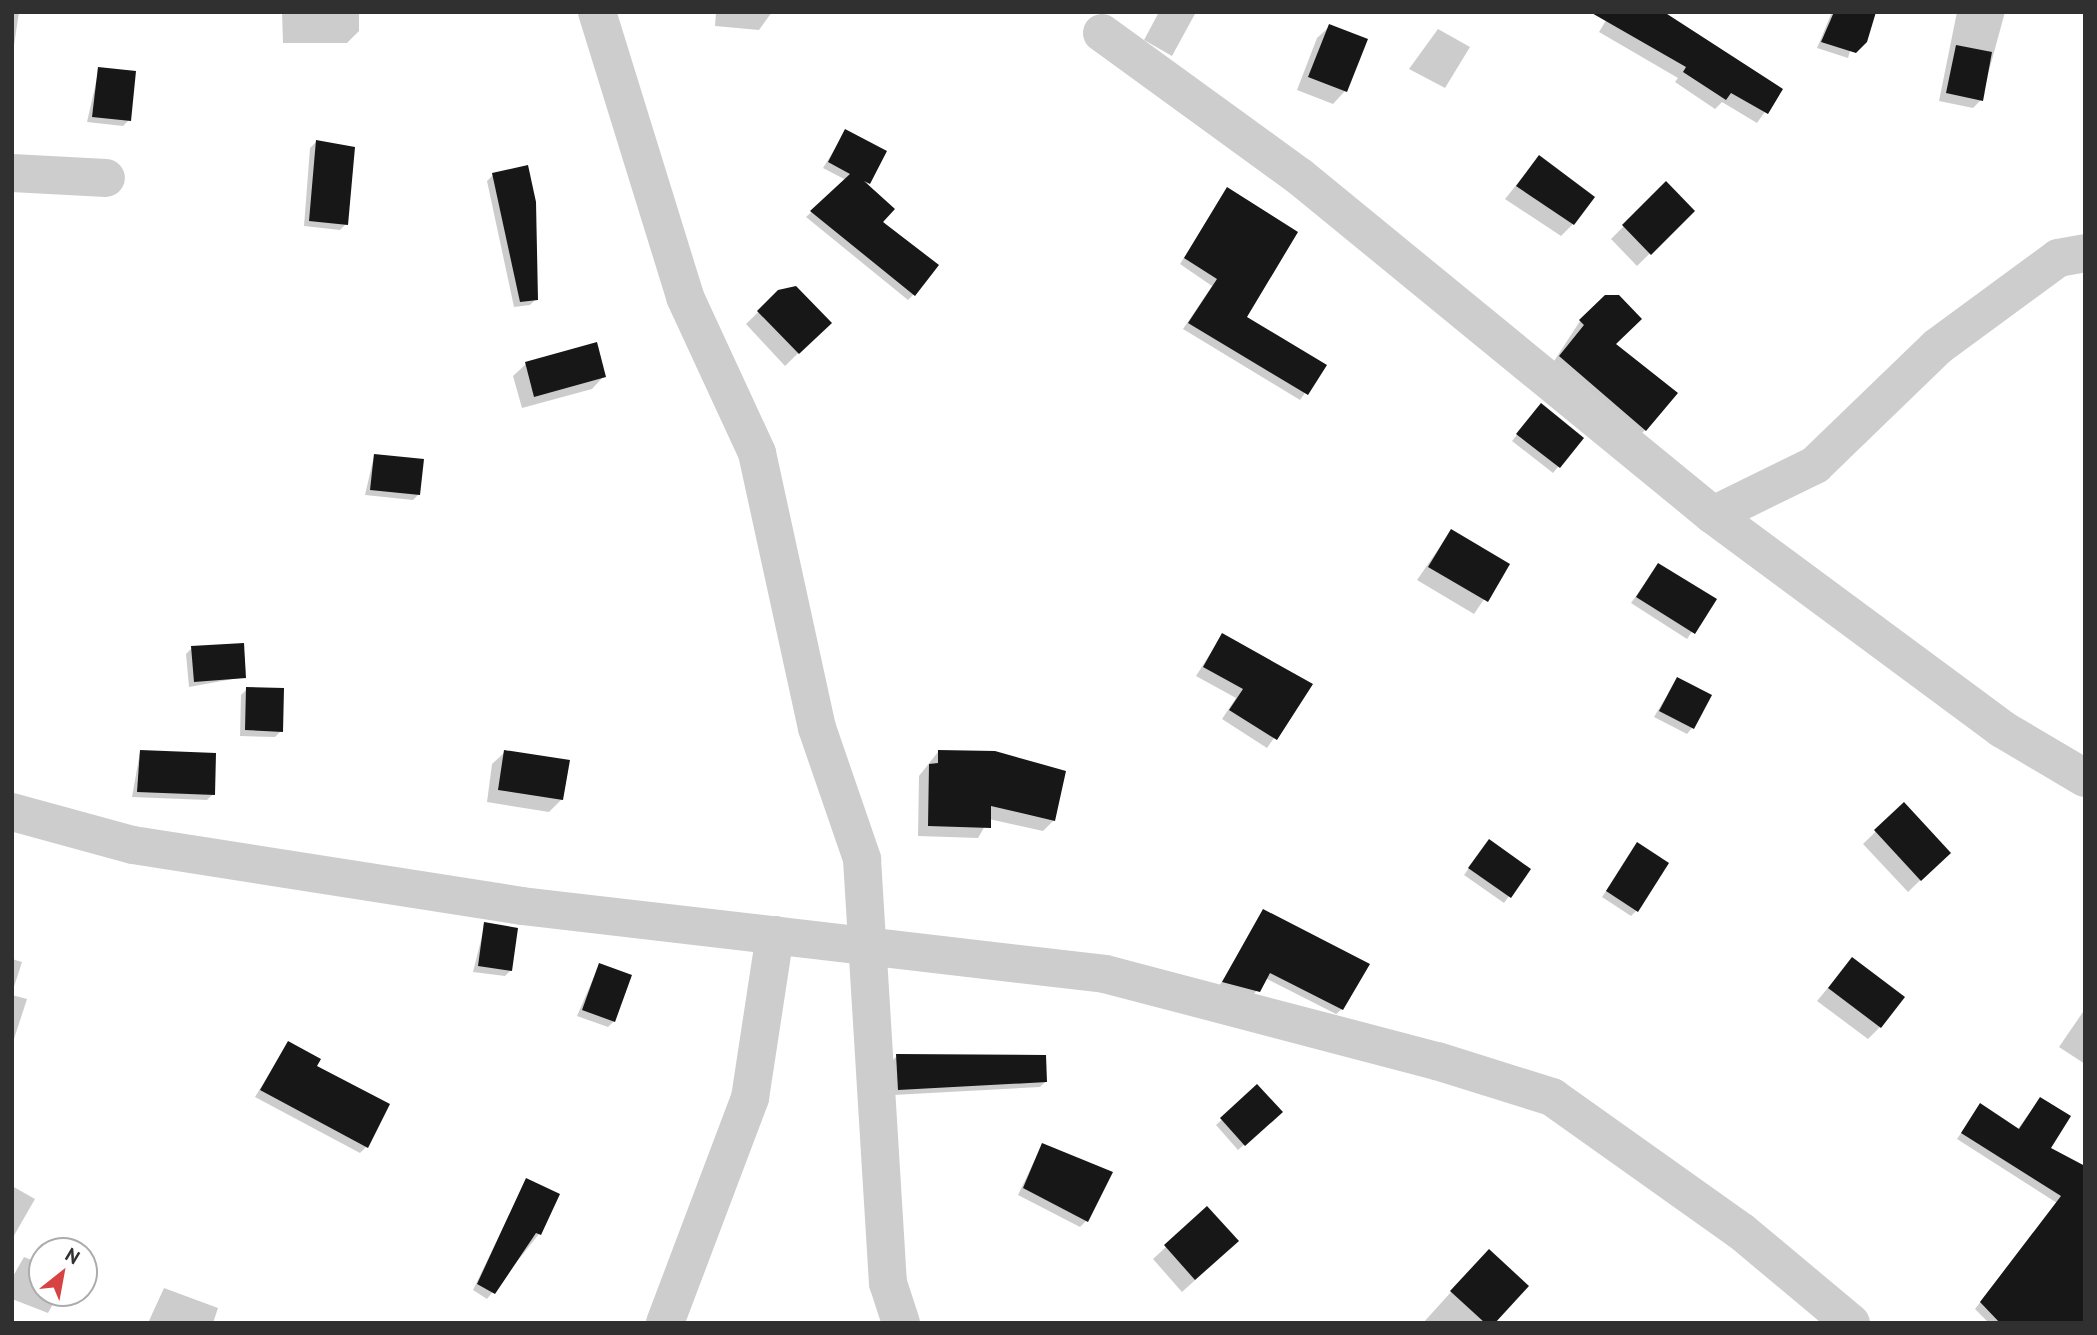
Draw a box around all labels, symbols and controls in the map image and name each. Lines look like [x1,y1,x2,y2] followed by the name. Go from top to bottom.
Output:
[28,1237,98,1307] north arrow
[61,1242,84,1269] text: N

